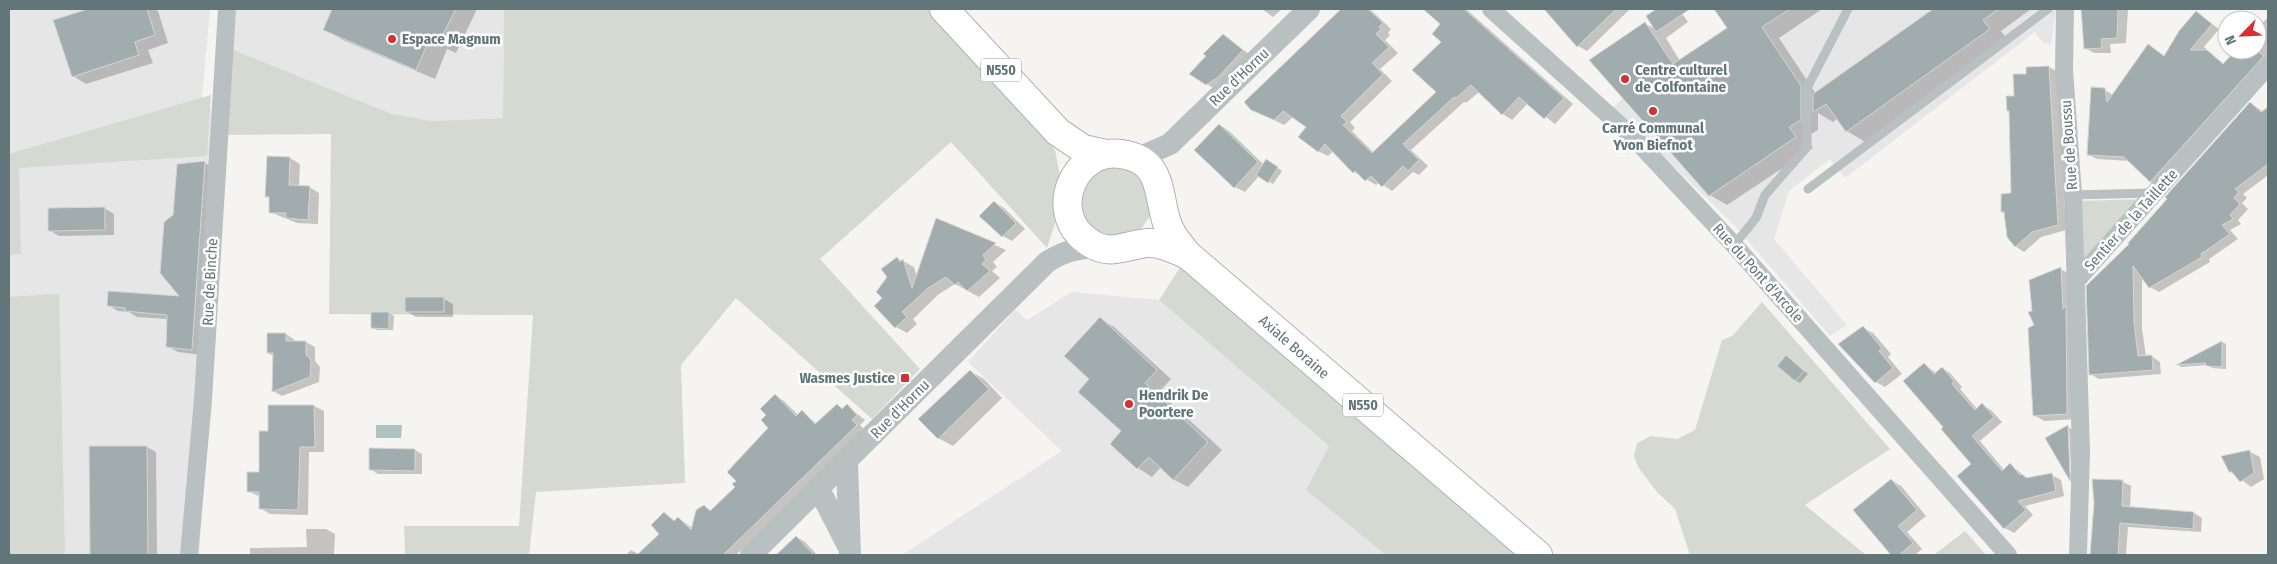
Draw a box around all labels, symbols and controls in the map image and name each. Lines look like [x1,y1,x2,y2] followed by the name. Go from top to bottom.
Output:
[2217,10,2267,60] north arrow
[402,30,501,48] place label: Espace Magnum
[386,33,398,45] marker: Espace Magnum
[2221,33,2240,47] text: N
[1205,44,1273,110] street label: Rue d'Hornu
[981,58,1021,82] road number: N550
[1635,61,1728,96] place label: Centre culturel de Colfontaine
[1619,73,1631,85] marker: Centre culturel de Colfontaine
[2057,99,2081,191] street label: Rue de Boussu
[1647,105,1659,117] marker: Carré Communal Yvon Biefnot
[1602,119,1705,154] place label: Carré Communal Yvon Biefnot
[2081,165,2181,275] street label: Sentier de la Taillette
[1709,220,1807,326] street label: Rue du Pont d'Arcole
[199,238,221,326] street label: Rue de Binche
[1255,311,1333,383] street label: Axiale Boraine
[799,369,895,387] place label: Wasmes Justice
[899,372,911,384] marker: Wasmes Justice
[867,376,933,442] street label: Rue d'Hornu
[1139,386,1209,421] place label: Hendrik De Poortere
[1343,394,1383,416] road number: N550
[1123,398,1135,410] marker: Hendrik De Poortere

